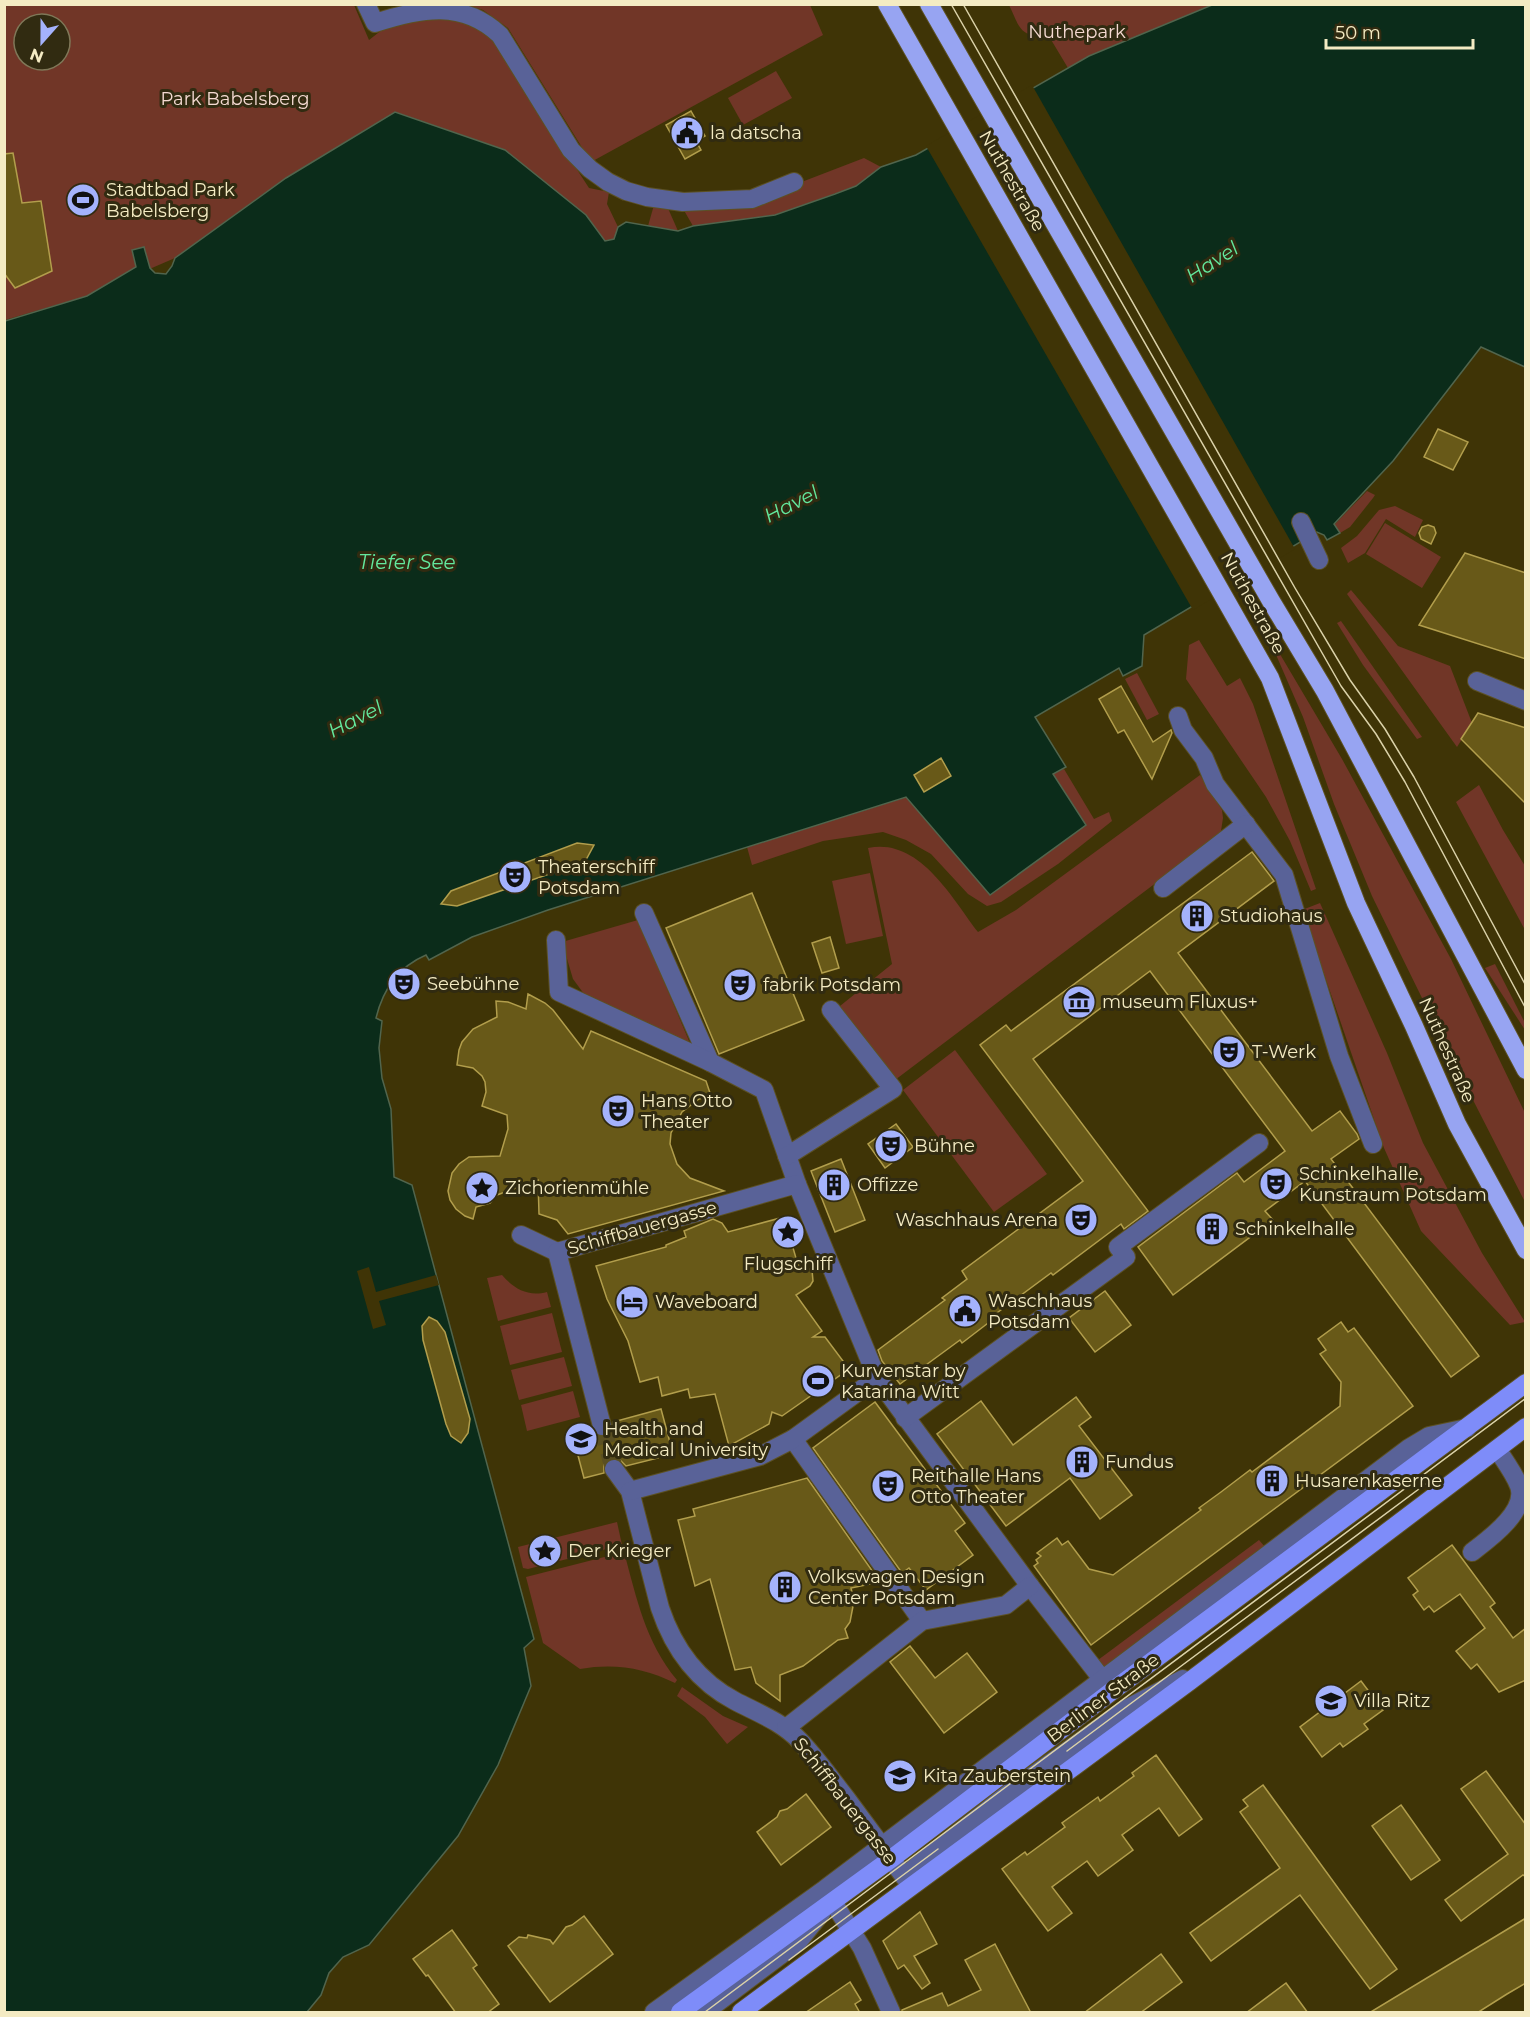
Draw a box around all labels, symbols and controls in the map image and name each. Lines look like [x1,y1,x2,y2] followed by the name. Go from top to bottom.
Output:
[12,12,72,72] north arrow
[1326,12,1473,50] scale bar
[1028,21,1126,43] park label: Nuthepark
[1335,22,1381,44] text: 50 m
[27,44,46,67] text: N
[160,88,310,110] park label: Park Babelsberg
[669,115,705,151] public building icon: la datscha
[710,122,802,144] place label: la datscha
[974,126,1050,236] street label: Nuthestraße
[106,179,235,222] place label: Stadtbad Park Babelsberg
[65,182,101,218] sports icon: Stadtbad Park Babelsberg
[1181,236,1243,288] water label: Havel
[760,480,823,528] water label: Havel
[1216,548,1290,658] street label: Nuthestraße
[358,550,456,574] water label: Tiefer See
[324,695,387,743] water label: Havel
[538,856,656,899] place label: Theaterschiff Potsdam
[497,859,533,895] theatre icon: Theaterschiff Potsdam
[1179,898,1215,934] building icon: Studiohaus
[1220,905,1323,927] place label: Studiohaus
[386,966,422,1002] theatre icon: Seebühne
[722,967,758,1003] theatre icon: fabrik Potsdam
[427,973,519,995] place label: Seebühne
[763,974,901,996] place label: fabrik Potsdam
[1061,984,1097,1020] museum icon: museum Fluxus+
[1102,991,1258,1013] place label: museum Fluxus+
[1414,994,1480,1106] street label: Nuthestraße
[1211,1034,1247,1070] theatre icon: T-Werk
[1252,1041,1316,1063] place label: T-Werk
[641,1090,732,1133] place label: Hans Otto Theater
[600,1093,636,1129] theatre icon: Hans Otto Theater
[873,1128,909,1164] theatre icon: Bühne
[914,1135,975,1157] place label: Bühne
[1299,1163,1487,1206] place label: Schinkelhalle, Kunstraum Potsdam
[1258,1166,1294,1202] theatre icon: Schinkelhalle, Kunstraum Potsdam
[816,1167,852,1203] building icon: Offizze
[464,1170,500,1206] place icon: Zichorienmühle
[857,1174,918,1196] place label: Offizze
[505,1177,649,1199] place label: Zichorienmühle
[565,1196,719,1260] street label: Schiffbauergasse
[1063,1202,1099,1238] theatre icon: Waschhaus Arena
[895,1209,1058,1231] place label: Waschhaus Arena
[1194,1211,1230,1247] building icon: Schinkelhalle
[770,1214,806,1250] place icon: Flugschiff
[1235,1218,1355,1240] place label: Schinkelhalle
[744,1253,833,1275] place label: Flugschiff
[614,1284,650,1320] hotel icon: Waveboard
[988,1290,1092,1333] place label: Waschhaus Potsdam
[655,1291,758,1313] place label: Waveboard
[947,1293,983,1329] public building icon: Waschhaus Potsdam
[841,1360,966,1403] place label: Kurvenstar by Katarina Witt
[800,1363,836,1399] sports icon: Kurvenstar by Katarina Witt
[604,1418,768,1461] place label: Health and Medical University
[563,1421,599,1457] school or university icon: Health and Medical University
[1064,1444,1100,1480] building icon: Fundus
[1105,1451,1174,1473] place label: Fundus
[1254,1463,1290,1499] building icon: Husarenkaserne
[911,1465,1041,1508] place label: Reithalle Hans Otto Theater
[870,1468,906,1504] theatre icon: Reithalle Hans Otto Theater
[1295,1470,1442,1492] place label: Husarenkaserne
[527,1533,563,1569] place icon: Der Krieger
[568,1540,672,1562] place label: Der Krieger
[808,1566,985,1609] place label: Volkswagen Design Center Potsdam
[767,1569,803,1605] building icon: Volkswagen Design Center Potsdam
[1043,1649,1163,1747] street label: Berliner Straße
[1313,1683,1349,1719] school or university icon: Villa Ritz
[1354,1690,1430,1712] place label: Villa Ritz
[789,1733,901,1869] street label: Schiffbauergasse
[882,1758,918,1794] school or university icon: Kita Zauberstein
[923,1765,1071,1787] place label: Kita Zauberstein

